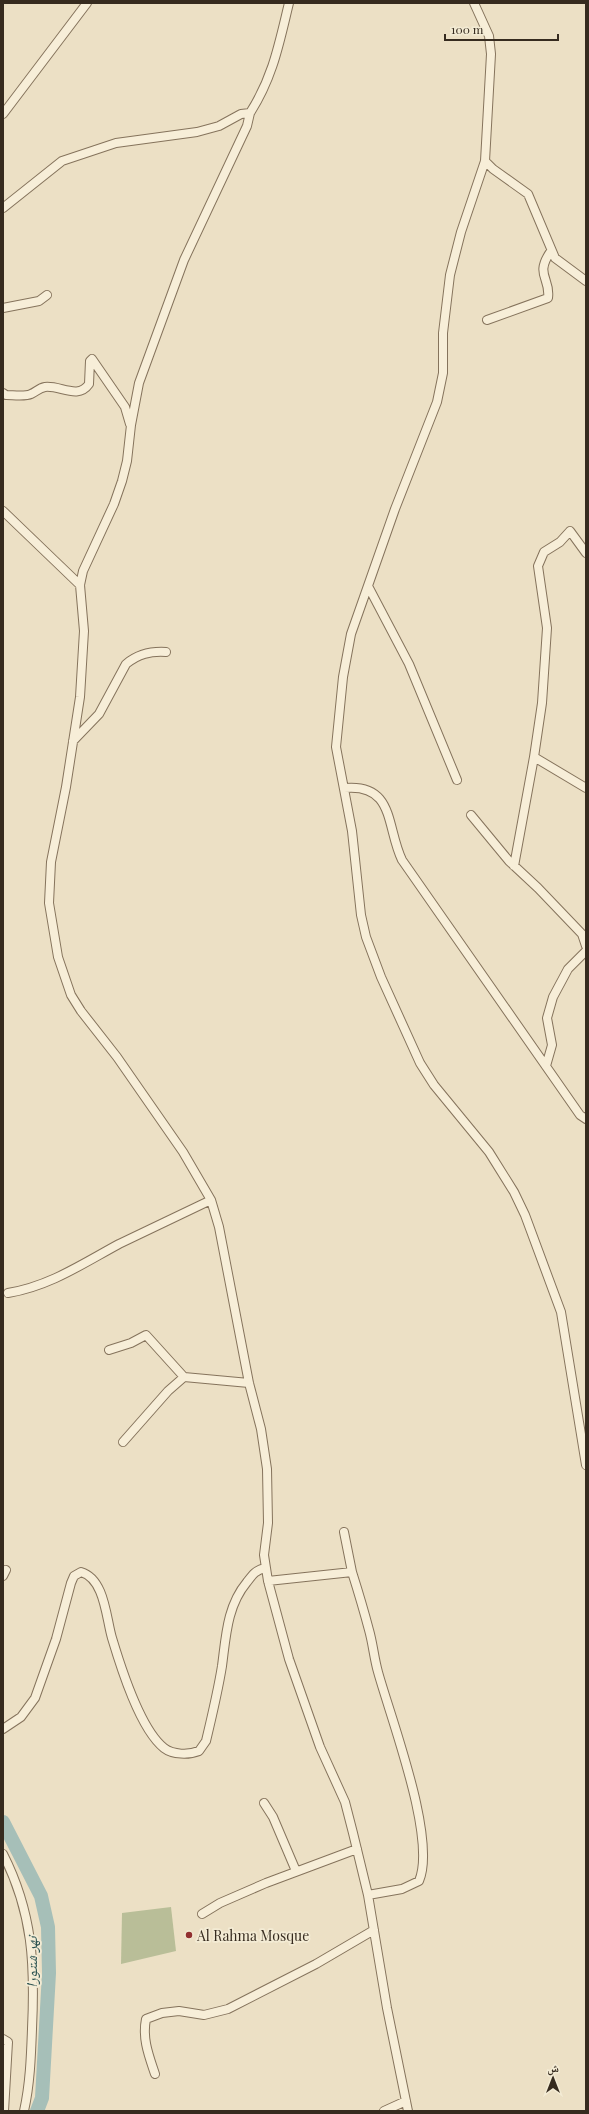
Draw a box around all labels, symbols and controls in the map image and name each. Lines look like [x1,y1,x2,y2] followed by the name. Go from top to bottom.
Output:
[445,16,558,42] scale bar
[451,21,484,37] text: 100 m
[196,1926,309,1945] place label: Al Rahma Mosque
[184,1930,194,1940] marker: Al Rahma Mosque
[21,1933,41,1988] water label: نهر شتورا
[533,2058,573,2098] north arrow
[547,2060,559,2076] text: ش

